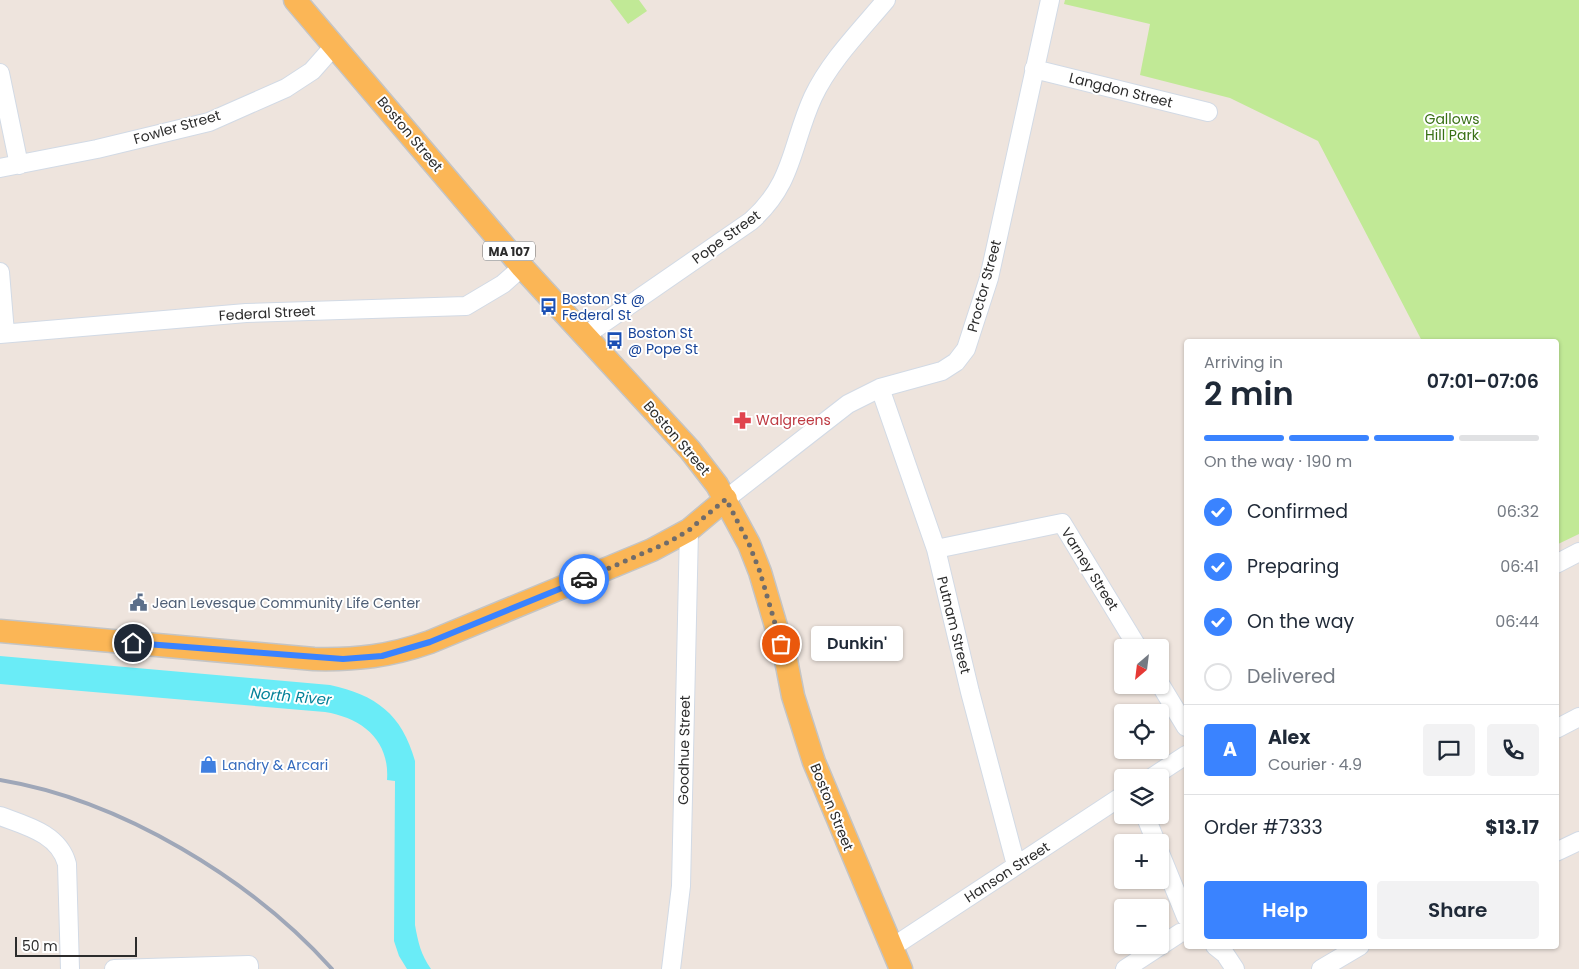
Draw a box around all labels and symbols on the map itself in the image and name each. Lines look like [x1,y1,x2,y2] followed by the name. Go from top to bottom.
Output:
[1067,67,1175,113] street label: Langdon Street
[373,92,447,176] street label: Boston Street
[131,105,223,149] street label: Fowler Street
[1425,109,1480,145] park label: Gallows Hill Park
[688,205,764,269] street label: Pope Street
[962,238,1006,334] street label: Proctor Street
[483,242,535,260] road number: MA 107
[562,289,645,325] place label: Boston St @ Federal St
[538,297,558,317] bus stop icon: Boston St @ Federal St
[218,300,316,326] street label: Federal Street
[628,323,698,359] place label: Boston St @ Pope St
[604,331,624,351] bus stop icon: Boston St @ Pope St
[639,396,715,480] street label: Boston Street
[732,410,752,430] pharmacy icon: Walgreens
[756,410,831,430] place label: Walgreens
[1057,524,1123,614] street label: Varney Street
[559,554,609,604] courier
[932,574,976,676] street label: Putnam Street
[128,593,148,613] public building icon: Jean Levesque Community Life Center
[152,593,420,613] place label: Jean Levesque Community Life Center
[112,622,154,664] pin
[760,623,802,665] pin
[811,626,904,662] callout: Dunkin'
[1114,639,1169,694] north arrow
[250,682,333,710] water label: North River
[673,695,695,805] street label: Goodhue Street
[198,755,218,775] shop icon: Landry & Arcari
[222,755,328,775] place label: Landry & Arcari
[805,760,859,854] street label: Boston Street
[960,837,1054,907] street label: Hanson Street
[15,934,138,957] scale bar

